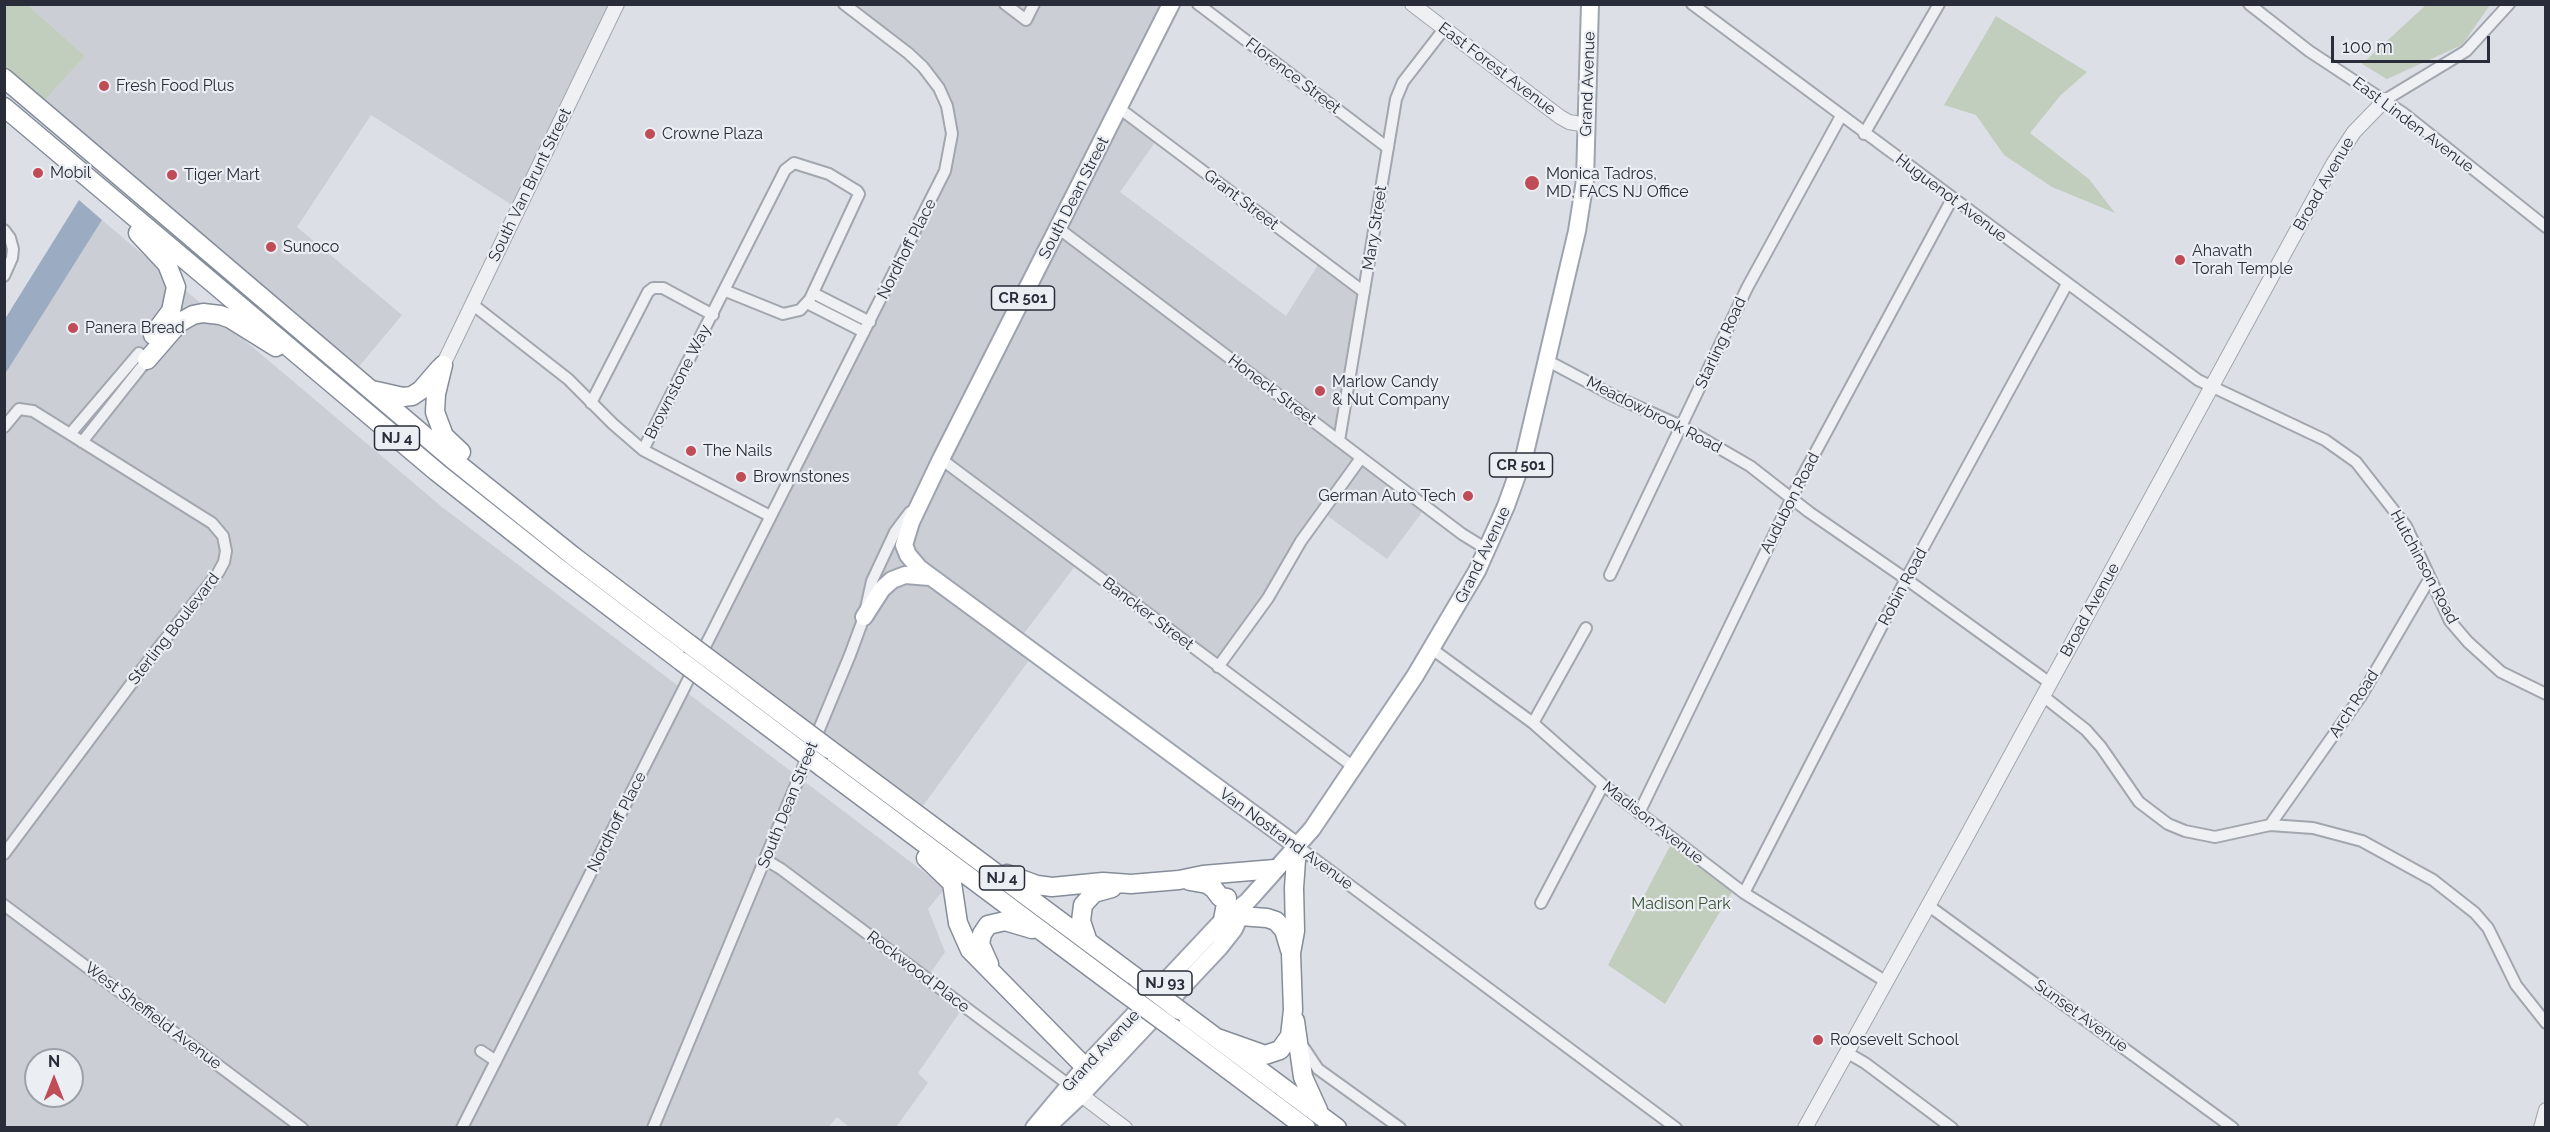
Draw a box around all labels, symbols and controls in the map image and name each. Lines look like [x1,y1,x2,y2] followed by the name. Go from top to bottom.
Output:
[1434,19,1560,119] street label: East Forest Avenue
[2334,24,2493,62] scale bar
[1577,31,1599,137] street label: Grand Avenue
[1242,34,1344,118] street label: Florence Street
[2342,36,2393,57] text: 100 m
[2349,73,2477,177] street label: East Linden Avenue
[116,76,234,96] place label: Fresh Food Plus
[97,79,111,93] marker: Fresh Food Plus
[484,105,576,265] street label: South Van Brunt Street
[662,124,763,144] place label: Crowne Plaza
[643,127,657,141] marker: Crowne Plaza
[1035,134,1113,262] street label: South Dean Street
[2290,134,2358,234] street label: Broad Avenue
[1892,150,2010,246] street label: Huguenot Avenue
[50,163,91,183] place label: Mobil
[1546,164,1689,202] place label: Monica Tadros, MD, FACS NJ Office
[184,165,260,185] place label: Tiger Mart
[31,166,45,180] marker: Mobil
[1200,166,1282,234] street label: Grant Street
[165,168,179,182] marker: Tiger Mart
[1523,174,1541,192] marker: Monica Tadros, MD, FACS NJ Office
[1359,184,1391,272] street label: Mary Street
[873,196,941,302] street label: Nordhoff Place
[283,237,339,257] place label: Sunoco
[264,240,278,254] marker: Sunoco
[2192,241,2293,279] place label: Ahavath Torah Temple
[2173,253,2187,267] marker: Ahavath Torah Temple
[992,286,1054,310] road number: CR 501
[1691,294,1751,392] street label: Starling Road
[85,318,185,338] place label: Panera Bread
[66,321,80,335] marker: Panera Bread
[641,322,715,442] street label: Brownstone Way
[1224,351,1320,429] street label: Honeck Street
[1332,372,1450,410] place label: Marlow Candy & Nut Company
[1583,373,1725,457] street label: Meadowbrook Road
[1313,384,1327,398] marker: Marlow Candy & Nut Company
[374,426,420,450] road number: NJ 4
[703,441,772,461] place label: The Nails
[684,444,698,458] marker: The Nails
[1756,449,1824,557] street label: Audubon Road
[1490,453,1552,477] road number: CR 501
[753,467,849,487] place label: Brownstones
[734,470,748,484] marker: Brownstones
[1318,486,1456,506] place label: German Auto Tech
[1461,489,1475,503] marker: German Auto Tech
[1451,503,1515,607] street label: Grand Avenue
[2386,507,2462,627] street label: Hutchinson Road
[1875,545,1931,629] street label: Robin Road
[2056,560,2124,660] street label: Broad Avenue
[124,569,224,689] street label: Sterling Boulevard
[1099,574,1197,654] street label: Bancker Street
[2325,667,2383,741] street label: Arch Road
[754,739,822,871] street label: South Dean Street
[583,769,651,875] street label: Nordhoff Place
[1599,778,1707,868] street label: Madison Avenue
[1215,784,1357,894] street label: Van Nostrand Avenue
[980,866,1024,890] road number: NJ 4
[1631,894,1731,914] park label: Madison Park
[863,927,973,1017] street label: Rockwood Place
[81,958,225,1074] street label: West Sheffield Avenue
[1138,971,1192,995] road number: NJ 93
[2030,976,2132,1056] street label: Sunset Avenue
[1058,1006,1144,1096] street label: Grand Avenue
[1830,1030,1959,1050] place label: Roosevelt School
[1811,1033,1825,1047] marker: Roosevelt School
[24,1048,84,1108] north arrow
[48,1052,60,1071] text: N

